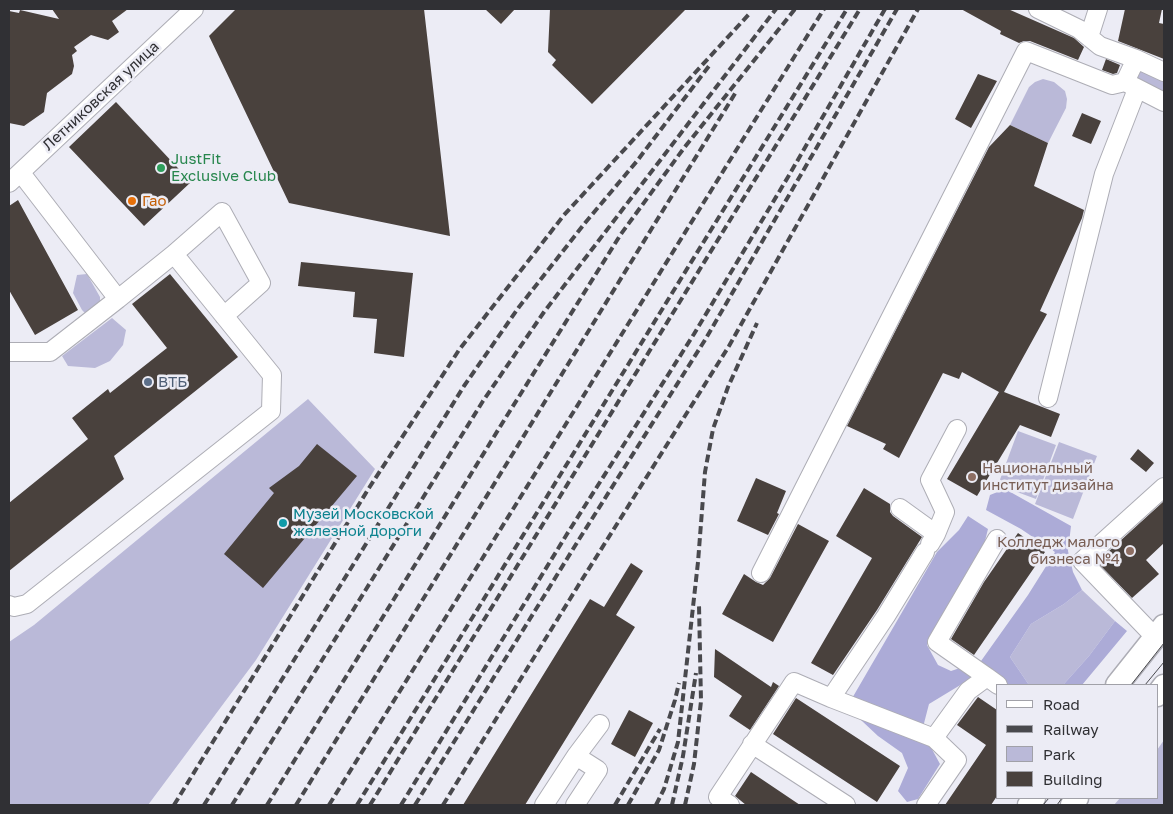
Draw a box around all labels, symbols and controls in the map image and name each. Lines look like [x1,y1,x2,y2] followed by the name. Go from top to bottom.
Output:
[39,38,163,154] street label: Летниковская улица
[171,150,276,185] place label: JustFit Exclusive Club
[155,162,167,174] marker: JustFit Exclusive Club
[142,192,166,210] place label: Гао
[126,195,138,207] marker: Гао
[158,373,187,391] place label: ВТБ
[142,376,154,388] marker: ВТБ
[982,459,1114,494] place label: Национальный институт дизайна
[966,471,978,483] marker: Национальный институт дизайна
[293,505,434,540] place label: Музей Московской железной дороги
[277,517,289,529] marker: Музей Московской железной дороги
[997,533,1120,568] place label: Колледж малого бизнеса №4
[1124,545,1136,557] marker: Колледж малого бизнеса №4
[996,684,1158,799] legend
[1043,695,1080,713] text: Road
[1043,720,1099,738] text: Railway
[1043,745,1075,763] text: Park
[1043,770,1103,788] text: Building

